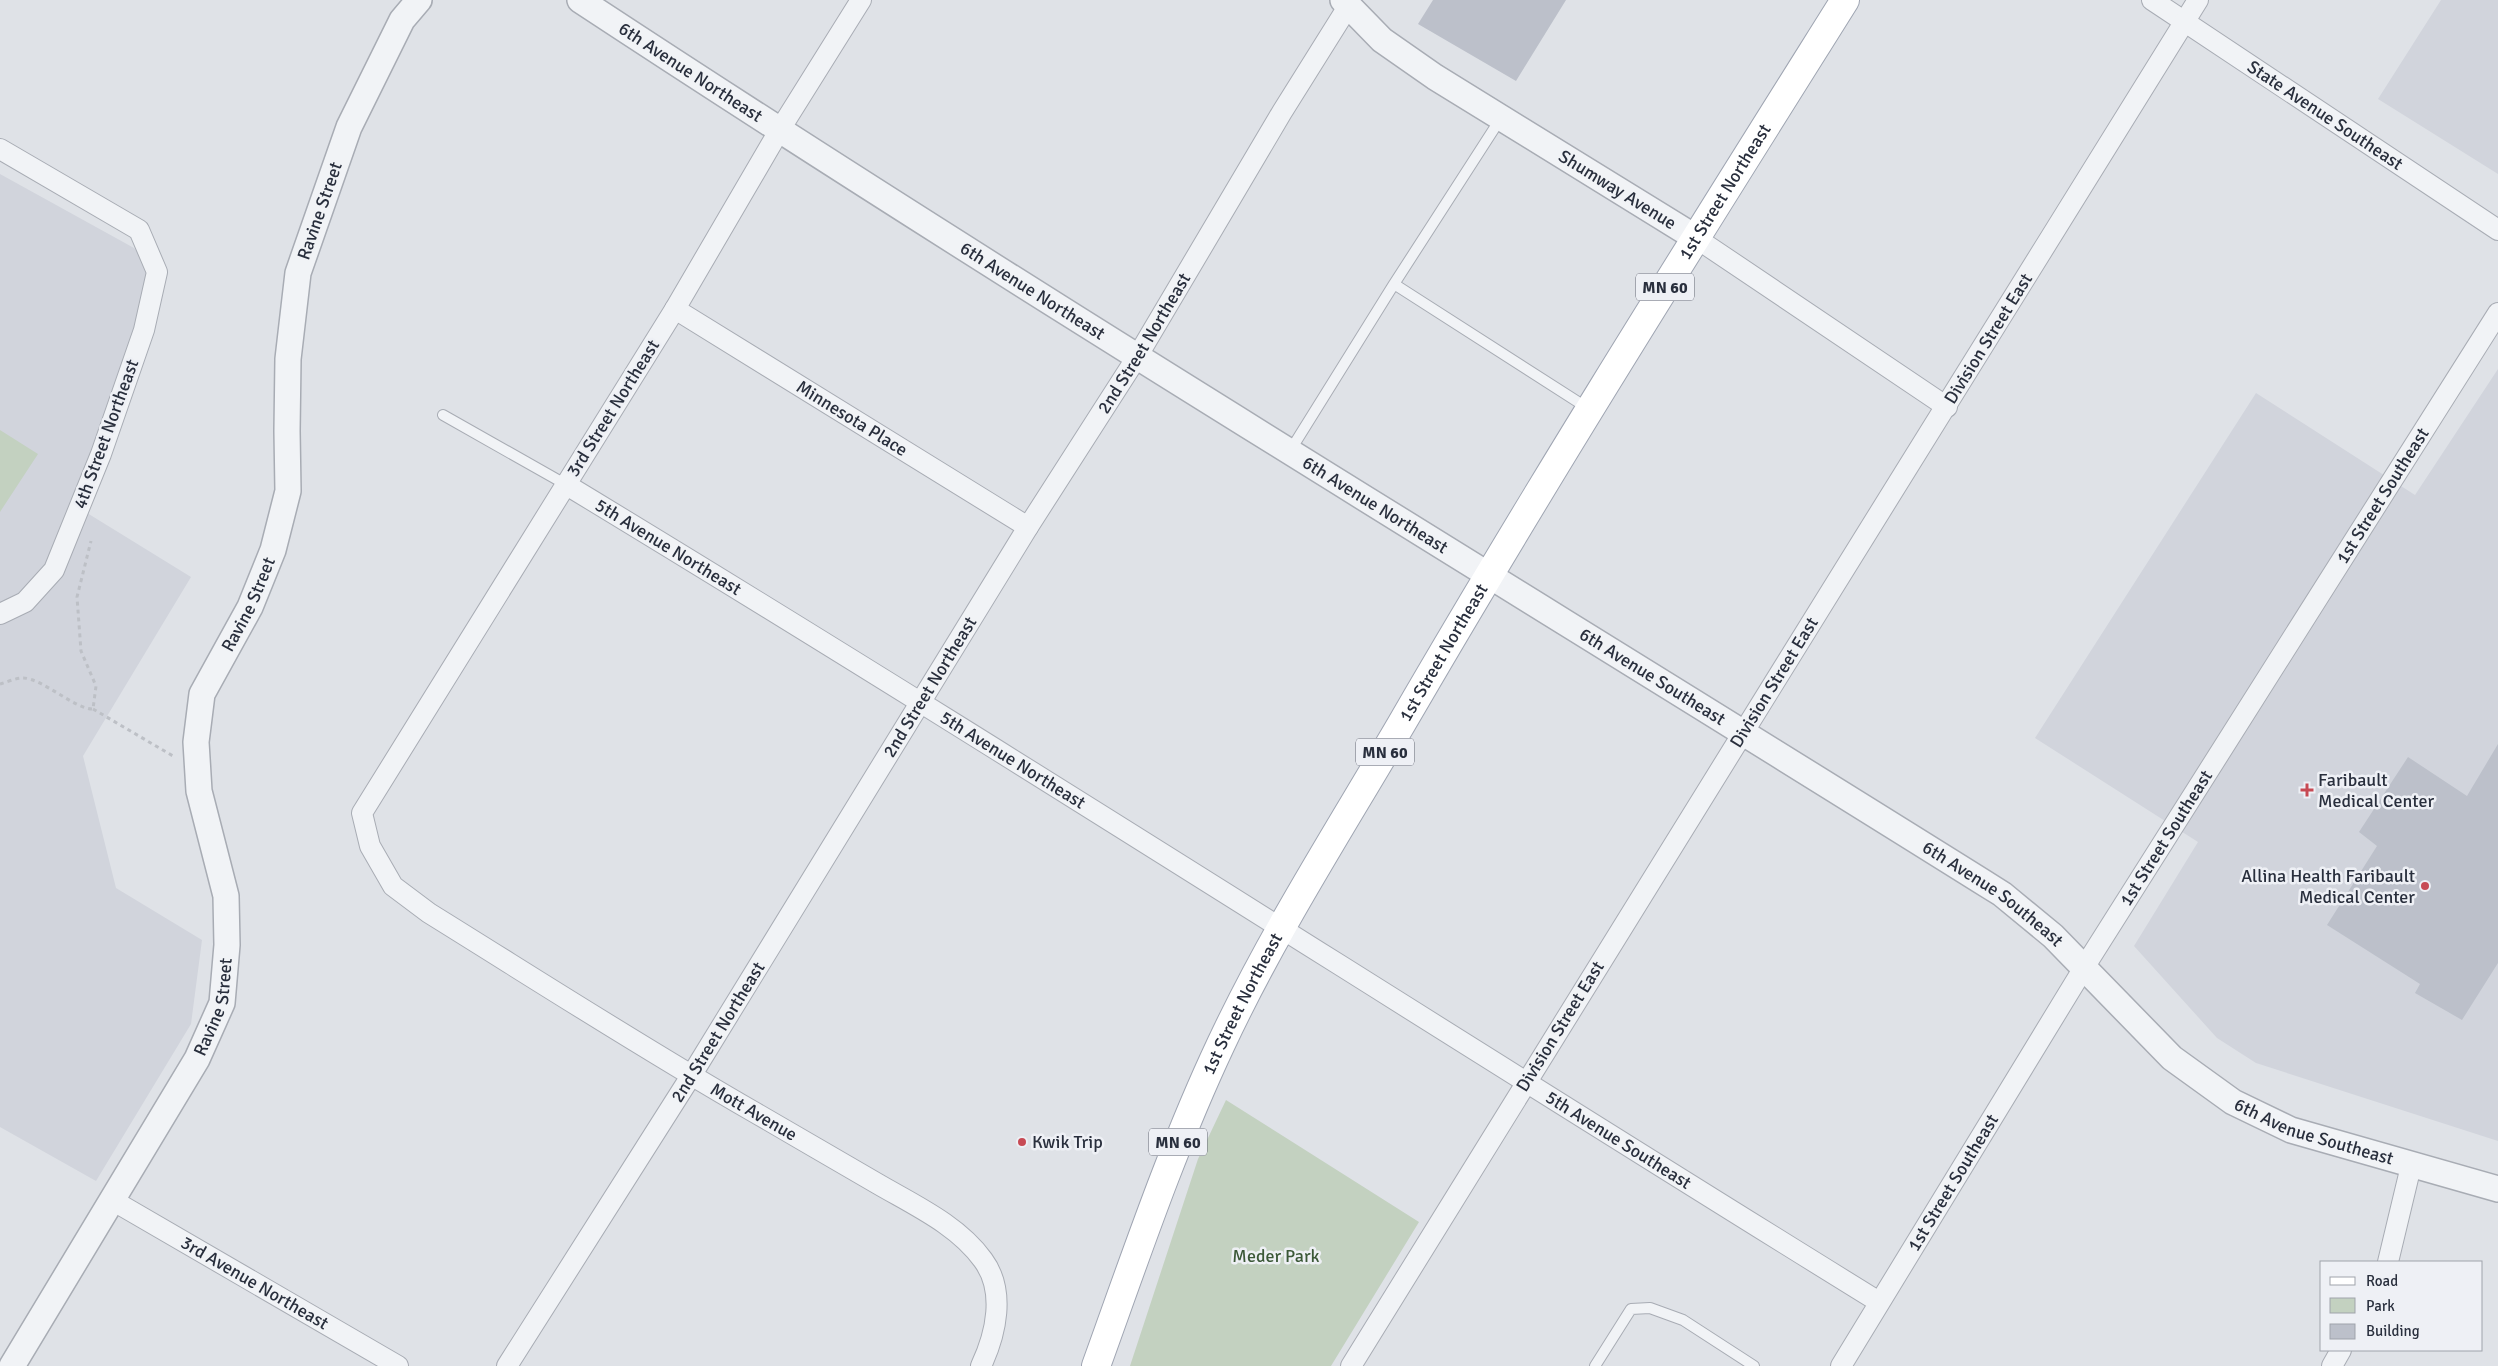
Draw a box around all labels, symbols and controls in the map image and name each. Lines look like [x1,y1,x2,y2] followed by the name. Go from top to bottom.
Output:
[614,17,767,127] street label: 6th Avenue Northeast
[2243,55,2407,175] street label: State Avenue Southeast
[1674,120,1776,264] street label: 1st Street Northeast
[1555,145,1680,234] street label: Shumway Avenue
[292,159,347,263] street label: Ravine Street
[956,237,1109,345] street label: 6th Avenue Northeast
[1093,269,1195,418] street label: 2nd Street Northeast
[1939,269,2037,408] street label: Division Street East
[1636,274,1694,300] road number: MN 60
[562,335,664,481] street label: 3rd Street Northeast
[69,356,143,512] street label: 4th Street Northeast
[792,376,912,461] street label: Minnesota Place
[2331,424,2434,568] street label: 1st Street Southeast
[1298,451,1452,558] street label: 6th Avenue Northeast
[591,494,745,600] street label: 5th Avenue Northeast
[217,554,280,655] street label: Ravine Street
[1394,580,1492,725] street label: 1st Street Northeast
[878,613,981,761] street label: 2nd Street Northeast
[1725,613,1823,752] street label: Division Street East
[1575,623,1730,730] street label: 6th Avenue Southeast
[936,706,1090,814] street label: 5th Avenue Northeast
[1356,739,1414,766] road number: MN 60
[2115,766,2217,910] street label: 1st Street Southeast
[2318,769,2434,812] place label: Faribault Medical Center
[2300,783,2314,797] marker: Faribault Medical Center
[1918,836,2068,951] street label: 6th Avenue Southeast
[2241,865,2415,908] place label: Allina Health Faribault Medical Center
[2419,880,2431,892] marker: Allina Health Faribault Medical Center
[1197,929,1287,1078] street label: 1st Street Northeast
[189,957,237,1059] street label: Ravine Street
[1511,957,1609,1096] street label: Division Street East
[666,958,769,1106] street label: 2nd Street Northeast
[706,1078,801,1146] street label: Mott Avenue
[1541,1086,1695,1194] street label: 5th Avenue Southeast
[2231,1093,2396,1170] street label: 6th Avenue Southeast
[1903,1110,2003,1255] street label: 1st Street Southeast
[1149,1128,1207,1156] road number: MN 60
[1032,1131,1103,1153] place label: Kwik Trip
[1016,1136,1028,1148] marker: Kwik Trip
[177,1231,333,1334] street label: 3rd Avenue Northeast
[1232,1245,1320,1267] park label: Meder Park
[2320,1261,2483,1351] legend
[2366,1272,2398,1290] text: Road
[2366,1297,2395,1315] text: Park
[2366,1322,2420,1340] text: Building

